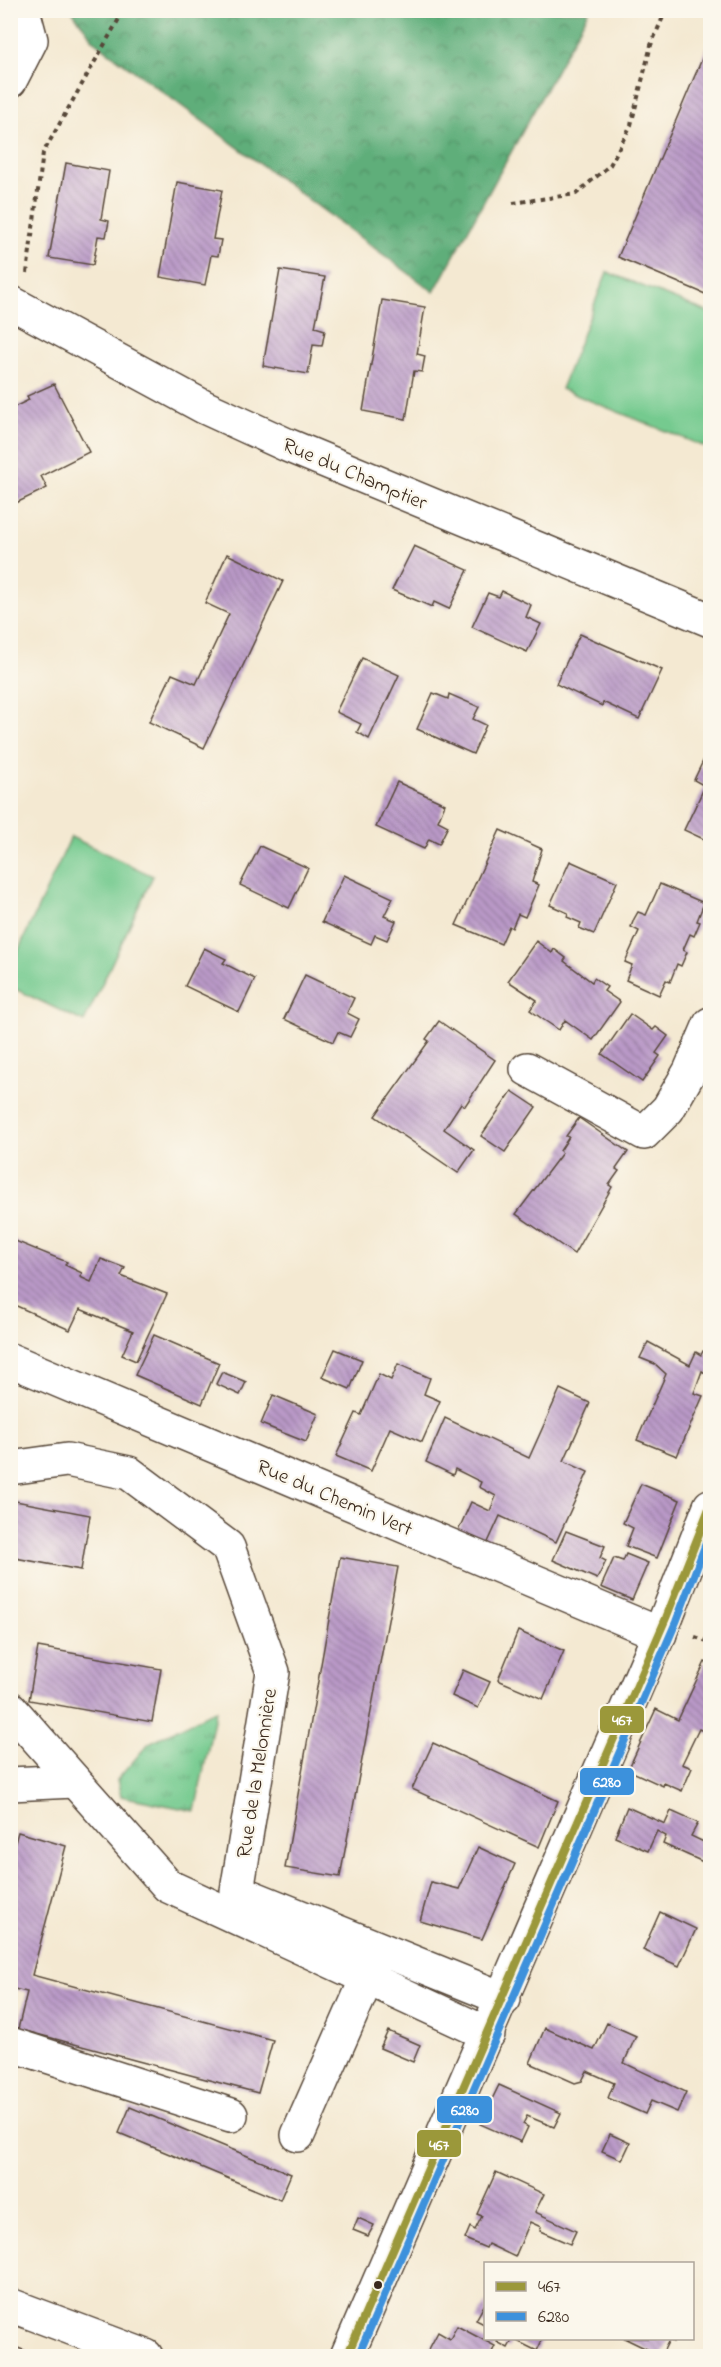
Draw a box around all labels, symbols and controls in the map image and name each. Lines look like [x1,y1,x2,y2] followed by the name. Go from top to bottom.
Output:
[277,431,432,519] street label: Rue du Champtier
[252,1452,417,1545] street label: Rue du Chemin Vert
[230,1686,286,1860] street label: Rue de la Melonnière
[599,1705,645,1734] line badge: 467
[611,1709,633,1733] text: 467
[579,1767,635,1796] line badge: 6280
[592,1771,621,1795] text: 6280
[436,2095,493,2124] line badge: 6280
[450,2099,479,2123] text: 6280
[416,2129,462,2158] line badge: 467
[428,2134,450,2158] text: 467
[484,2262,694,2340] legend
[538,2275,561,2301] text: 467
[372,2279,384,2291] unlabelled marker
[538,2305,570,2331] text: 6280

